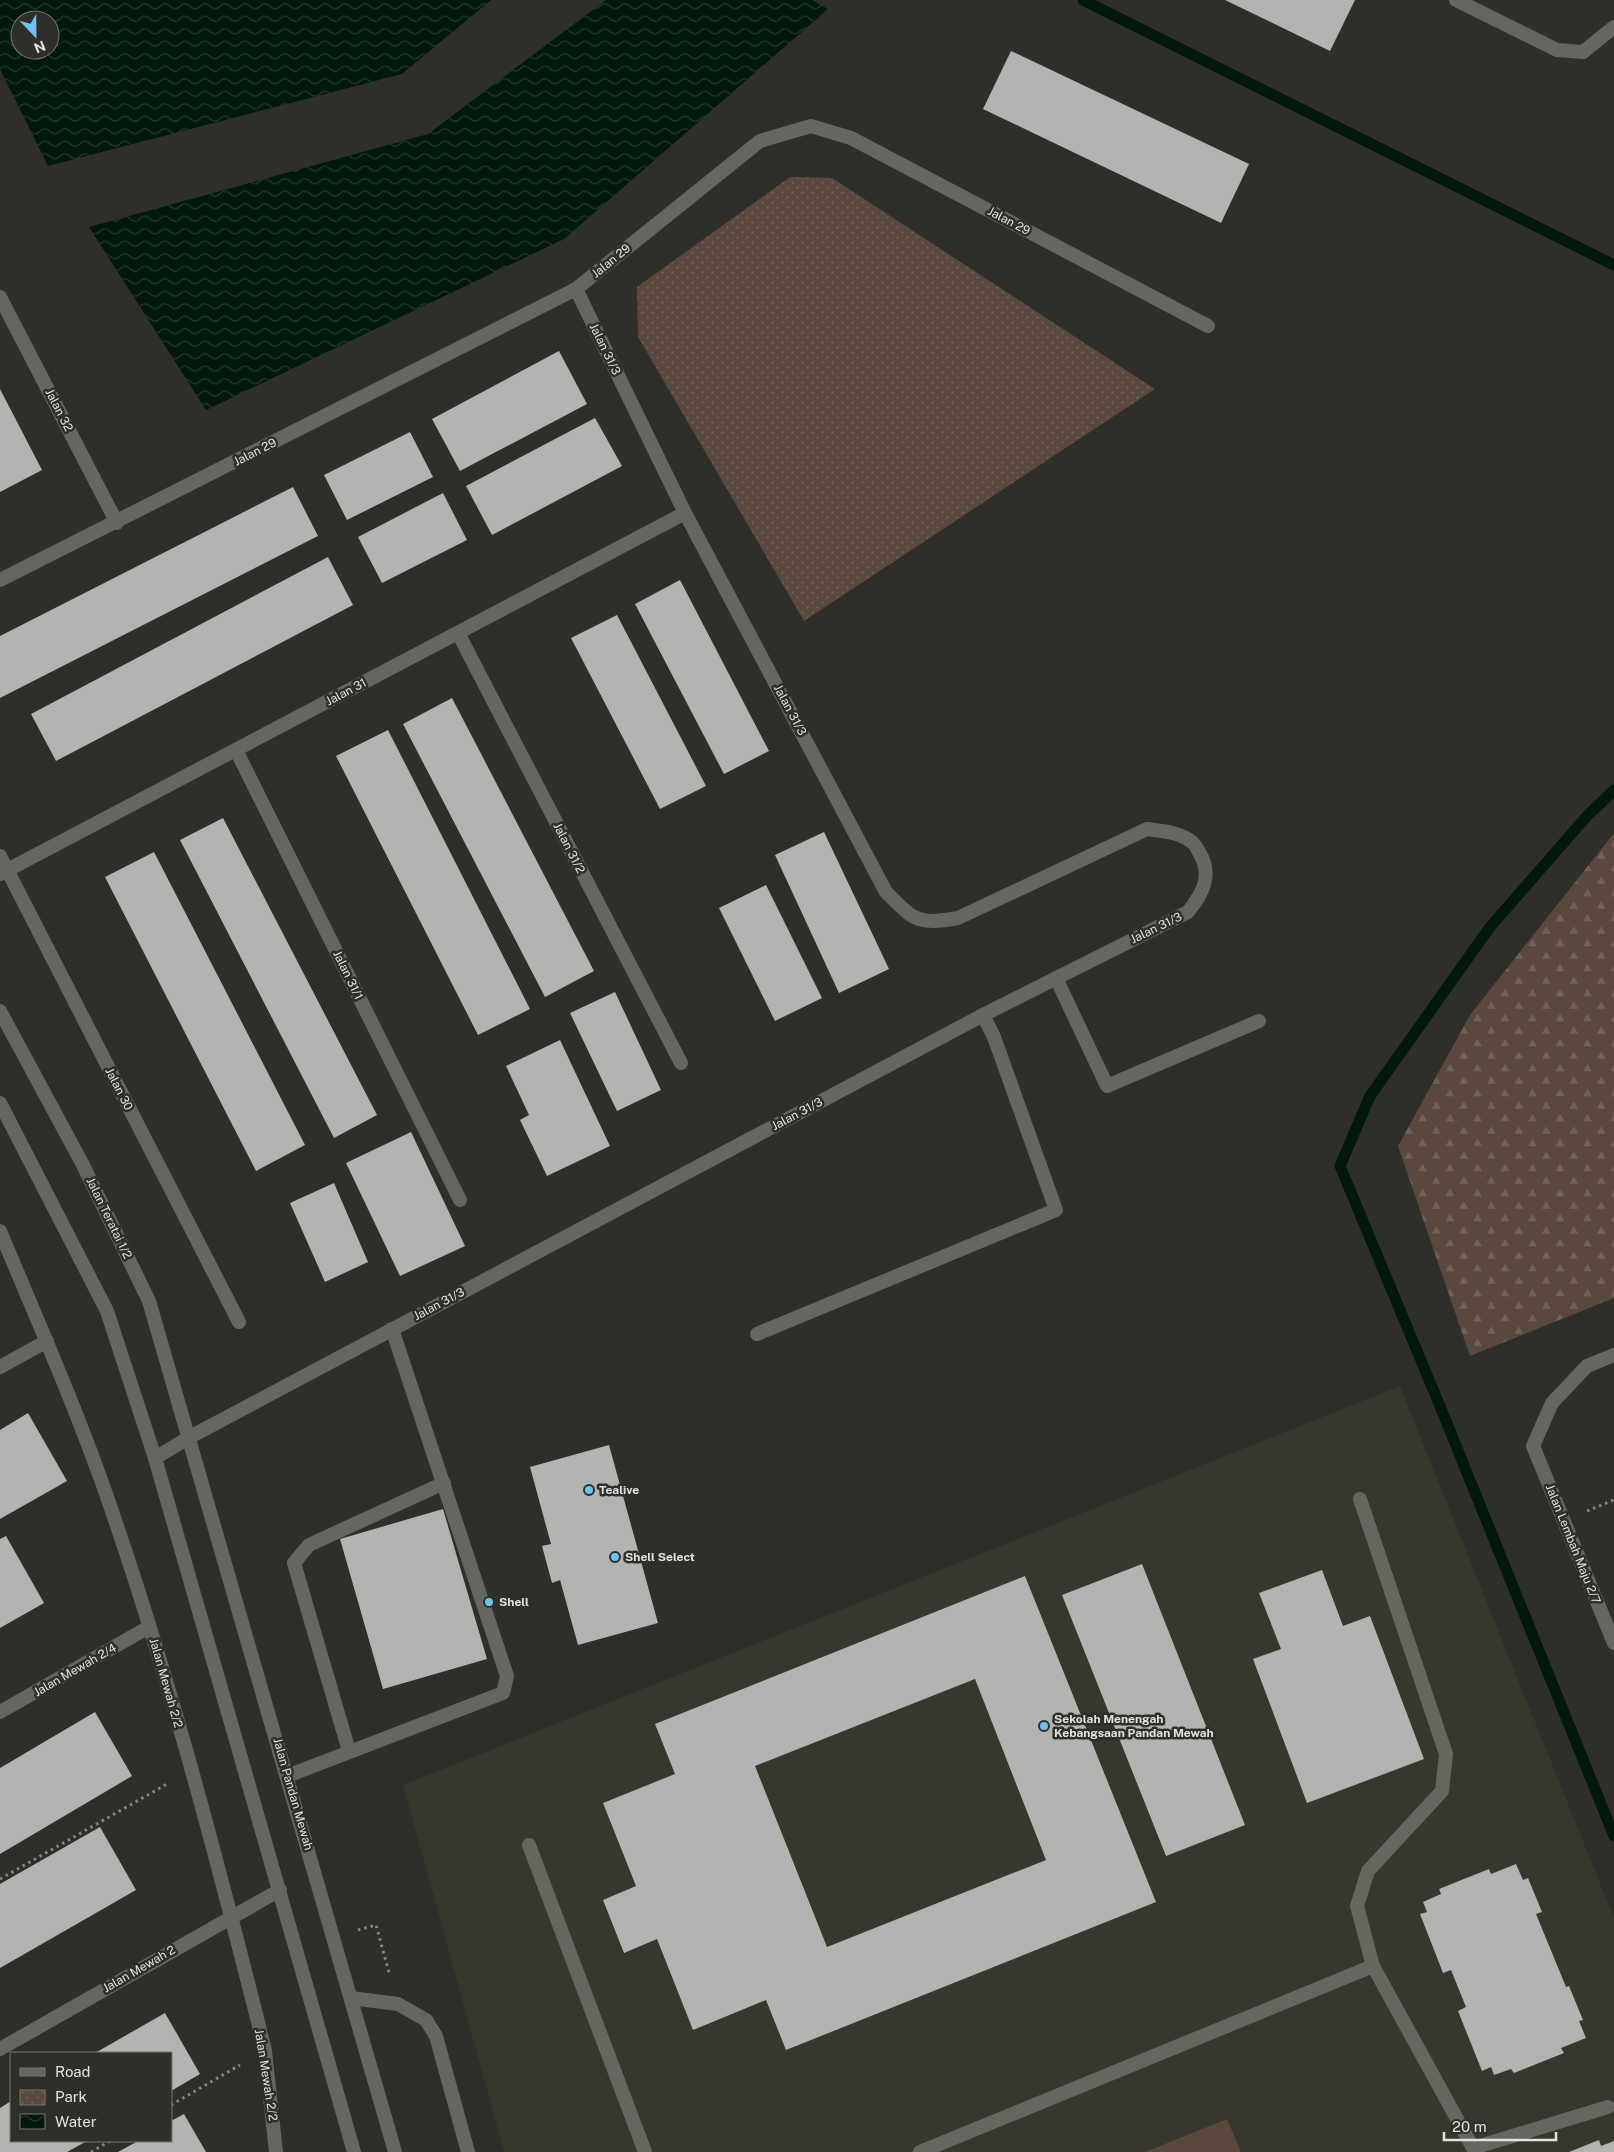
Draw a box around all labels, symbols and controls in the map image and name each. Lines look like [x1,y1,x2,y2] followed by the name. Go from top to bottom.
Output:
[10,10,60,60] north arrow
[32,38,48,57] text: N
[985,204,1033,238] street label: Jalan 29
[589,241,633,281] street label: Jalan 29
[587,321,623,377] street label: Jalan 31/3
[42,386,76,434] street label: Jalan 32
[231,435,279,469] street label: Jalan 29
[323,676,369,708] street label: Jalan 31
[771,682,809,738] street label: Jalan 31/3
[550,820,588,876] street label: Jalan 31/2
[1128,910,1184,946] street label: Jalan 31/3
[330,948,366,1002] street label: Jalan 31/1
[102,1065,136,1113] street label: Jalan 30
[769,1095,825,1133] street label: Jalan 31/3
[83,1175,135,1261] street label: Jalan Teratai 1/2
[411,1285,467,1323] street label: Jalan 31/3
[1543,1482,1603,1606] street label: Jalan Lembah Maju 2/7
[599,1483,639,1497] place label: Tealive
[583,1484,595,1496] marker: Tealive
[625,1550,695,1564] place label: Shell Select
[609,1551,621,1563] marker: Shell Select
[499,1595,529,1609] place label: Shell
[483,1596,495,1608] marker: Shell
[146,1636,186,1730] street label: Jalan Mewah 2/2
[31,1640,119,1699] street label: Jalan Mewah 2/4
[1054,1712,1214,1740] place label: Sekolah Menengah Kebangsaan Pandan Mewah
[1038,1720,1050,1732] marker: Sekolah Menengah Kebangsaan Pandan Mewah
[270,1736,316,1852] street label: Jalan Pandan Mewah
[100,1943,178,1995] street label: Jalan Mewah 2
[252,2028,280,2122] street label: Jalan Mewah 2/2
[10,2052,172,2142] legend
[55,2063,91,2080] text: Road
[55,2088,87,2105] text: Park
[1444,2110,1556,2142] scale bar
[55,2113,97,2130] text: Water
[1452,2118,1487,2135] text: 20 m

